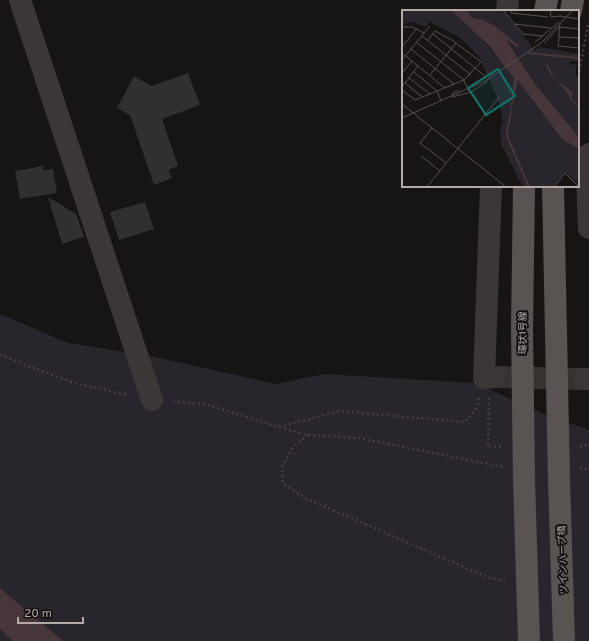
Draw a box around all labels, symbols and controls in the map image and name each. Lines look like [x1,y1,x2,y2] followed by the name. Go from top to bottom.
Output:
[402,10,579,187] inset map
[517,311,530,355] street label: 環状1号線
[556,525,571,595] street label: ツインハープ橋
[18,599,83,625] scale bar
[24,606,52,622] text: 20 m

